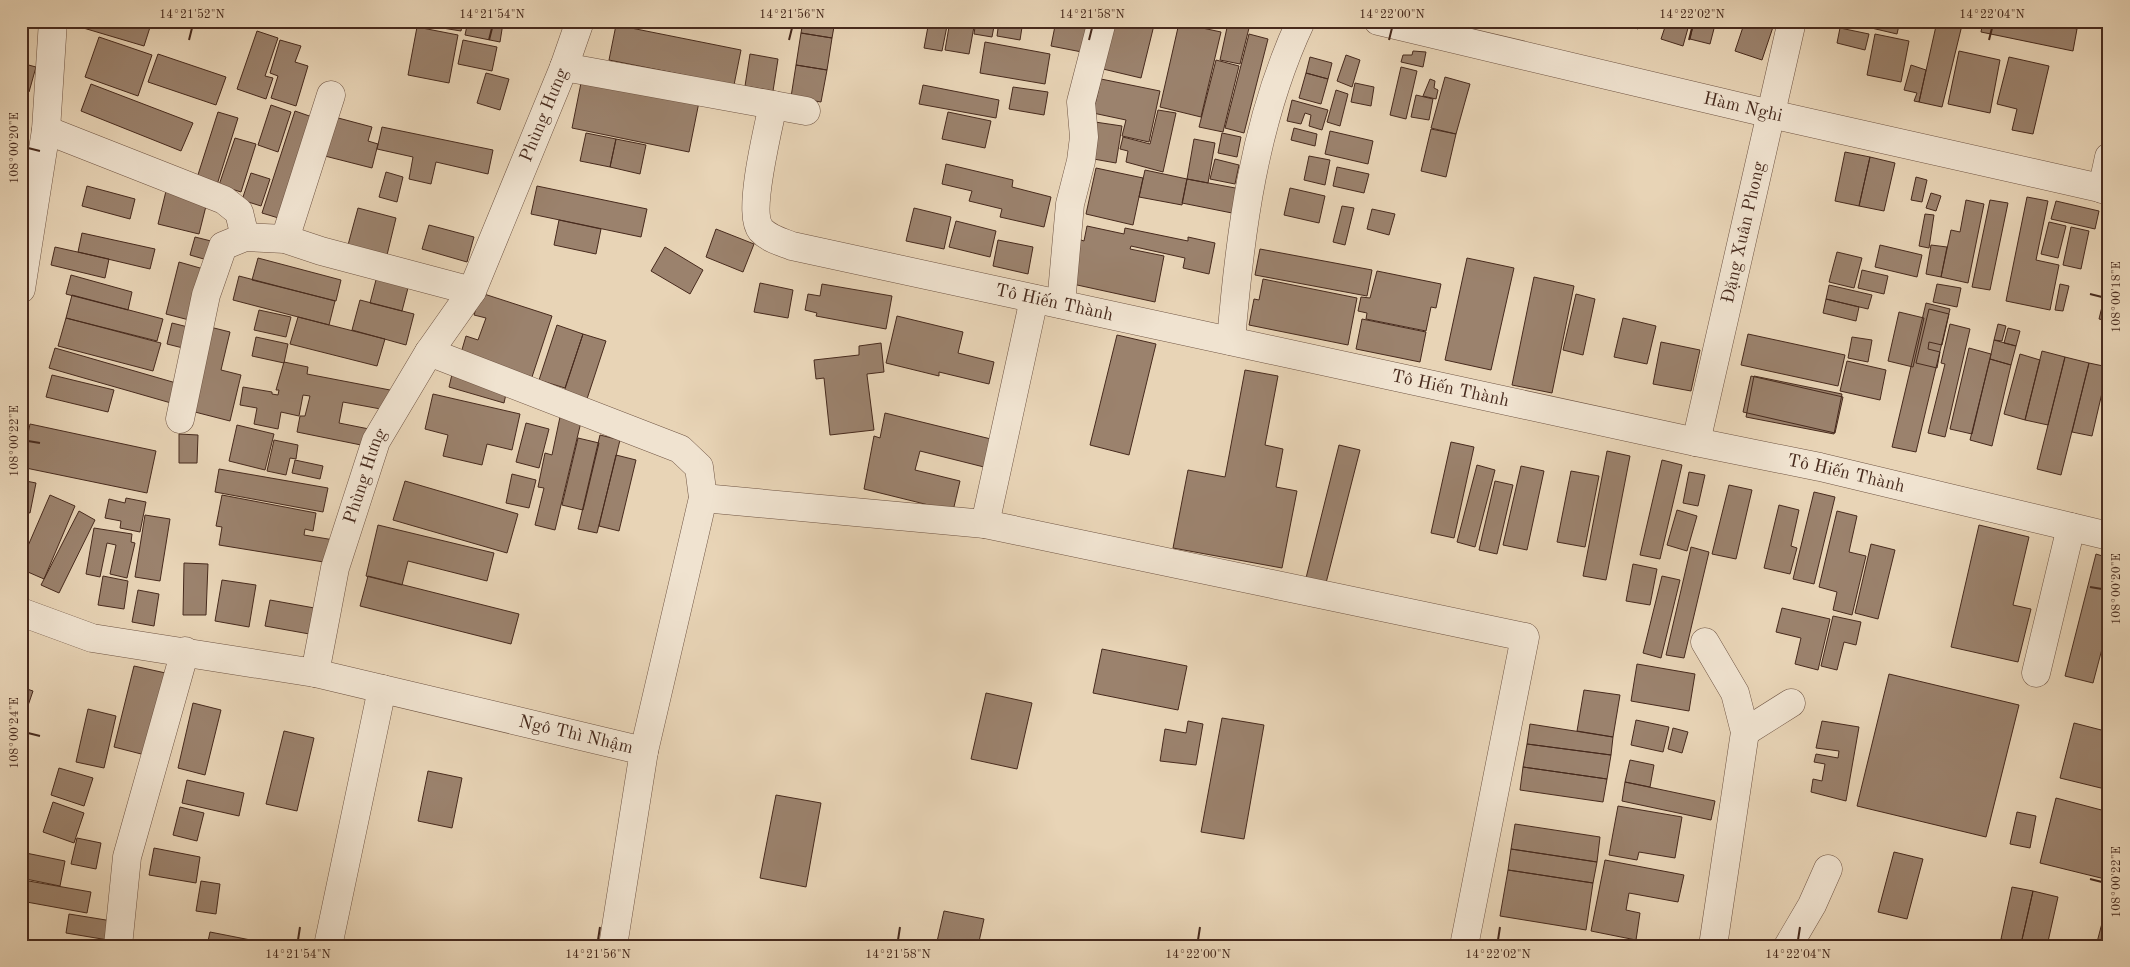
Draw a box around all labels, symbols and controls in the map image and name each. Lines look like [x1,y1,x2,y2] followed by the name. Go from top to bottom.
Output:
[159,8,225,21] text: 14°21'52"N
[459,8,525,21] text: 14°21'54"N
[759,8,825,21] text: 14°21'56"N
[1059,8,1125,21] text: 14°21'58"N
[1359,9,1425,21] text: 14°22'00"N
[1659,9,1725,21] text: 14°22'02"N
[1959,9,2025,21] text: 14°22'04"N
[517,65,572,165] street label: Phùng Hưng
[1702,89,1784,125] street label: Hàm Nghi
[9,112,21,184] text: 108°00'20"E
[1719,160,1769,305] street label: Đặng Xuân Phong
[2111,261,2123,333] text: 108°00'18"E
[994,281,1115,324] street label: Tô Hiến Thành
[1390,367,1511,410] street label: Tô Hiến Thành
[9,405,21,477] text: 108°00'22"E
[341,425,391,526] street label: Phùng Hưng
[1786,452,1907,496] street label: Tô Hiến Thành
[2111,553,2123,625] text: 108°00'20"E
[9,697,21,769] text: 108°00'24"E
[517,713,635,757] street label: Ngô Thì Nhậm
[2111,846,2123,918] text: 108°00'22"E
[265,948,331,961] text: 14°21'54"N
[565,948,631,961] text: 14°21'56"N
[865,948,931,961] text: 14°21'58"N
[1165,949,1231,961] text: 14°22'00"N
[1465,949,1531,961] text: 14°22'02"N
[1765,949,1831,961] text: 14°22'04"N

